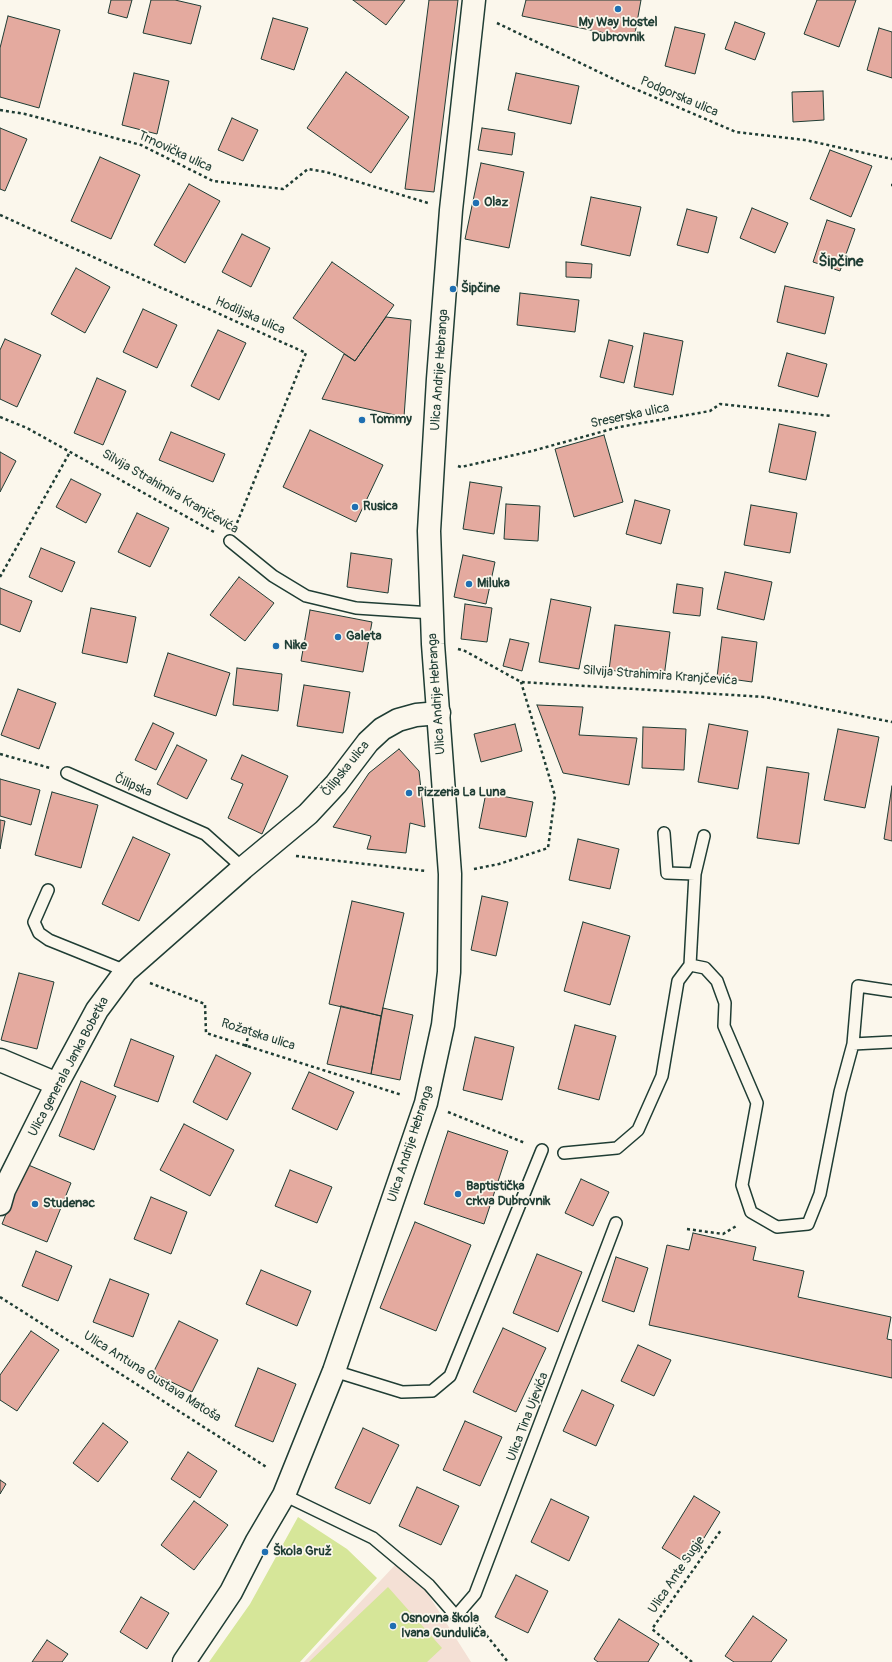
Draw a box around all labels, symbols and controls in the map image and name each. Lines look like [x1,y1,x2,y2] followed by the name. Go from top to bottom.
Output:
[613,4,623,14] marker: My Way Hostel Dubrovnik
[578,15,658,46] place label: My Way Hostel Dubrovnik
[638,74,720,120] street label: Podgorska ulica
[136,128,214,176] street label: Trnovička ulica
[484,195,508,211] place label: Olaz
[471,198,481,208] marker: Olaz
[819,253,863,271] district label: Šipčine
[461,281,500,297] place label: Šipčine
[448,284,458,294] marker: Šipčine
[213,294,287,338] street label: Hodiljska ulica
[428,309,452,431] street label: Ulica Andrije Hebranga
[589,400,671,432] street label: Sreserska ulica
[370,412,412,428] place label: Tommy
[357,415,367,425] marker: Tommy
[99,447,241,537] street label: Silvija Strahimira Kranjčevića
[363,499,398,515] place label: Rusica
[350,502,360,512] marker: Rusica
[477,576,510,592] place label: Miluka
[464,579,474,589] marker: Miluka
[346,629,381,645] place label: Galeta
[333,632,343,642] marker: Galeta
[425,633,449,755] street label: Ulica Andrije Hebranga
[284,638,307,654] place label: Nike
[271,641,281,651] marker: Nike
[582,663,738,689] street label: Silvija Strahimira Kranjčevića
[319,738,373,800] street label: Čilipska ulica
[112,771,154,801] street label: Čilipska
[417,785,506,801] place label: Pizzeria La Luna
[404,788,414,798] marker: Pizzeria La Luna
[26,994,112,1140] street label: Ulica generala Janka Bobetka
[219,1016,297,1054] street label: Rožatska ulica
[385,1084,437,1204] street label: Ulica Andrije Hebranga
[466,1179,551,1210] place label: Baptistička crkva Dubrovnik
[453,1189,463,1199] marker: Baptistička crkva Dubrovnik
[43,1196,95,1212] place label: Studenac
[30,1199,40,1209] marker: Studenac
[80,1328,224,1426] street label: Ulica Antuna Gustava Matoša
[504,1370,552,1464] street label: Ulica Tina Ujevića
[645,1533,709,1617] street label: Ulica Ante Sugje
[273,1544,332,1560] place label: Škola Gruž
[260,1547,270,1557] marker: Škola Gruž
[401,1611,486,1642] place label: Osnovna škola Ivana Gundulića
[388,1621,398,1631] marker: Osnovna škola Ivana Gundulića

